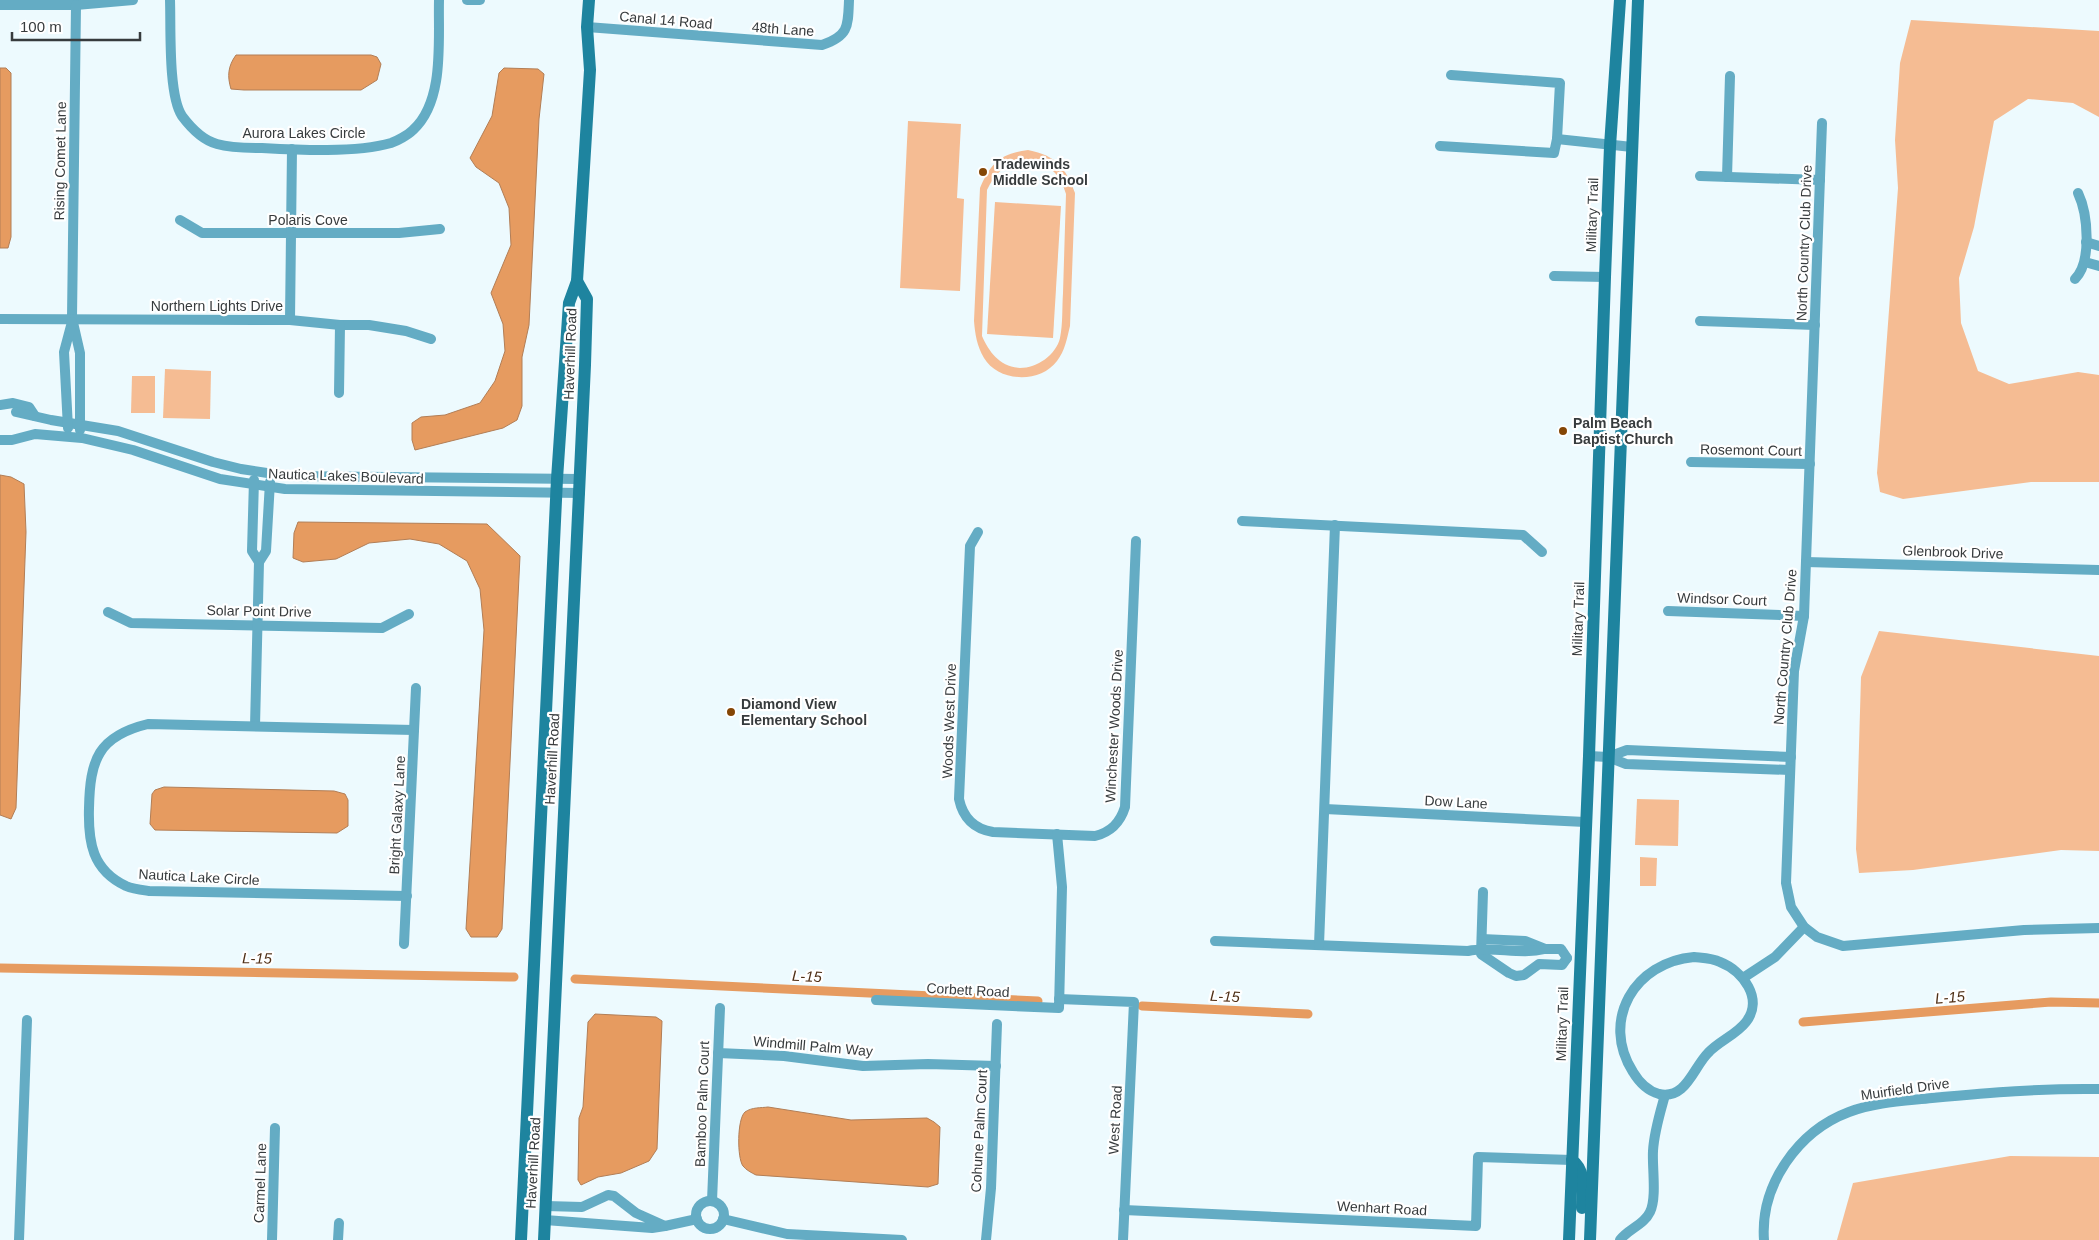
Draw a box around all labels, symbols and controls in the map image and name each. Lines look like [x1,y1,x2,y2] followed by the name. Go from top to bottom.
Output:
[619,8,713,32] street label: Canal 14 Road
[12,10,140,42] scale bar
[20,18,62,35] text: 100 m
[751,19,815,39] street label: 48th Lane
[51,101,69,221] street label: Rising Comet Lane
[243,125,366,141] street label: Aurora Lakes Circle
[993,156,1088,188] place label: Tradewinds Middle School
[1793,164,1815,321] street label: North Country Club Drive
[977,166,989,178] marker: Tradewinds Middle School
[1583,177,1601,253] street label: Military Trail
[268,212,348,228] street label: Polaris Cove
[151,298,283,314] street label: Northern Lights Drive
[560,308,580,400] street label: Haverhill Road
[1573,415,1673,447] place label: Palm Beach Baptist Church
[1557,425,1569,437] marker: Palm Beach Baptist Church
[1700,441,1802,459] street label: Rosemont Court
[268,465,424,487] street label: Nautica Lakes Boulevard
[1902,542,2004,562] street label: Glenbrook Drive
[1770,568,1800,726] street label: North Country Club Drive
[1569,581,1587,657] street label: Military Trail
[1677,589,1767,609] street label: Windsor Court
[206,602,312,620] street label: Solar Point Drive
[1102,649,1126,803] street label: Winchester Woods Drive
[939,663,959,779] street label: Woods West Drive
[741,696,867,728] place label: Diamond View Elementary School
[725,706,737,718] marker: Diamond View Elementary School
[542,713,562,805] street label: Haverhill Road
[386,755,408,875] street label: Bright Galaxy Lane
[1424,792,1488,812] street label: Dow Lane
[138,866,260,888] street label: Nautica Lake Circle
[242,949,273,967] water label: L-15
[792,967,823,985] water label: L-15
[926,980,1010,1000] street label: Corbett Road
[1553,986,1571,1062] street label: Military Trail
[1210,987,1241,1005] water label: L-15
[1934,987,1966,1007] water label: L-15
[753,1033,873,1059] street label: Windmill Palm Way
[692,1041,712,1167] street label: Bamboo Palm Court
[968,1069,990,1193] street label: Cohune Palm Court
[1860,1075,1951,1103] street label: Muirfield Drive
[1105,1085,1125,1155] street label: West Road
[523,1117,543,1209] street label: Haverhill Road
[251,1142,269,1223] street label: Carmel Lane
[1337,1198,1427,1218] street label: Wenhart Road

